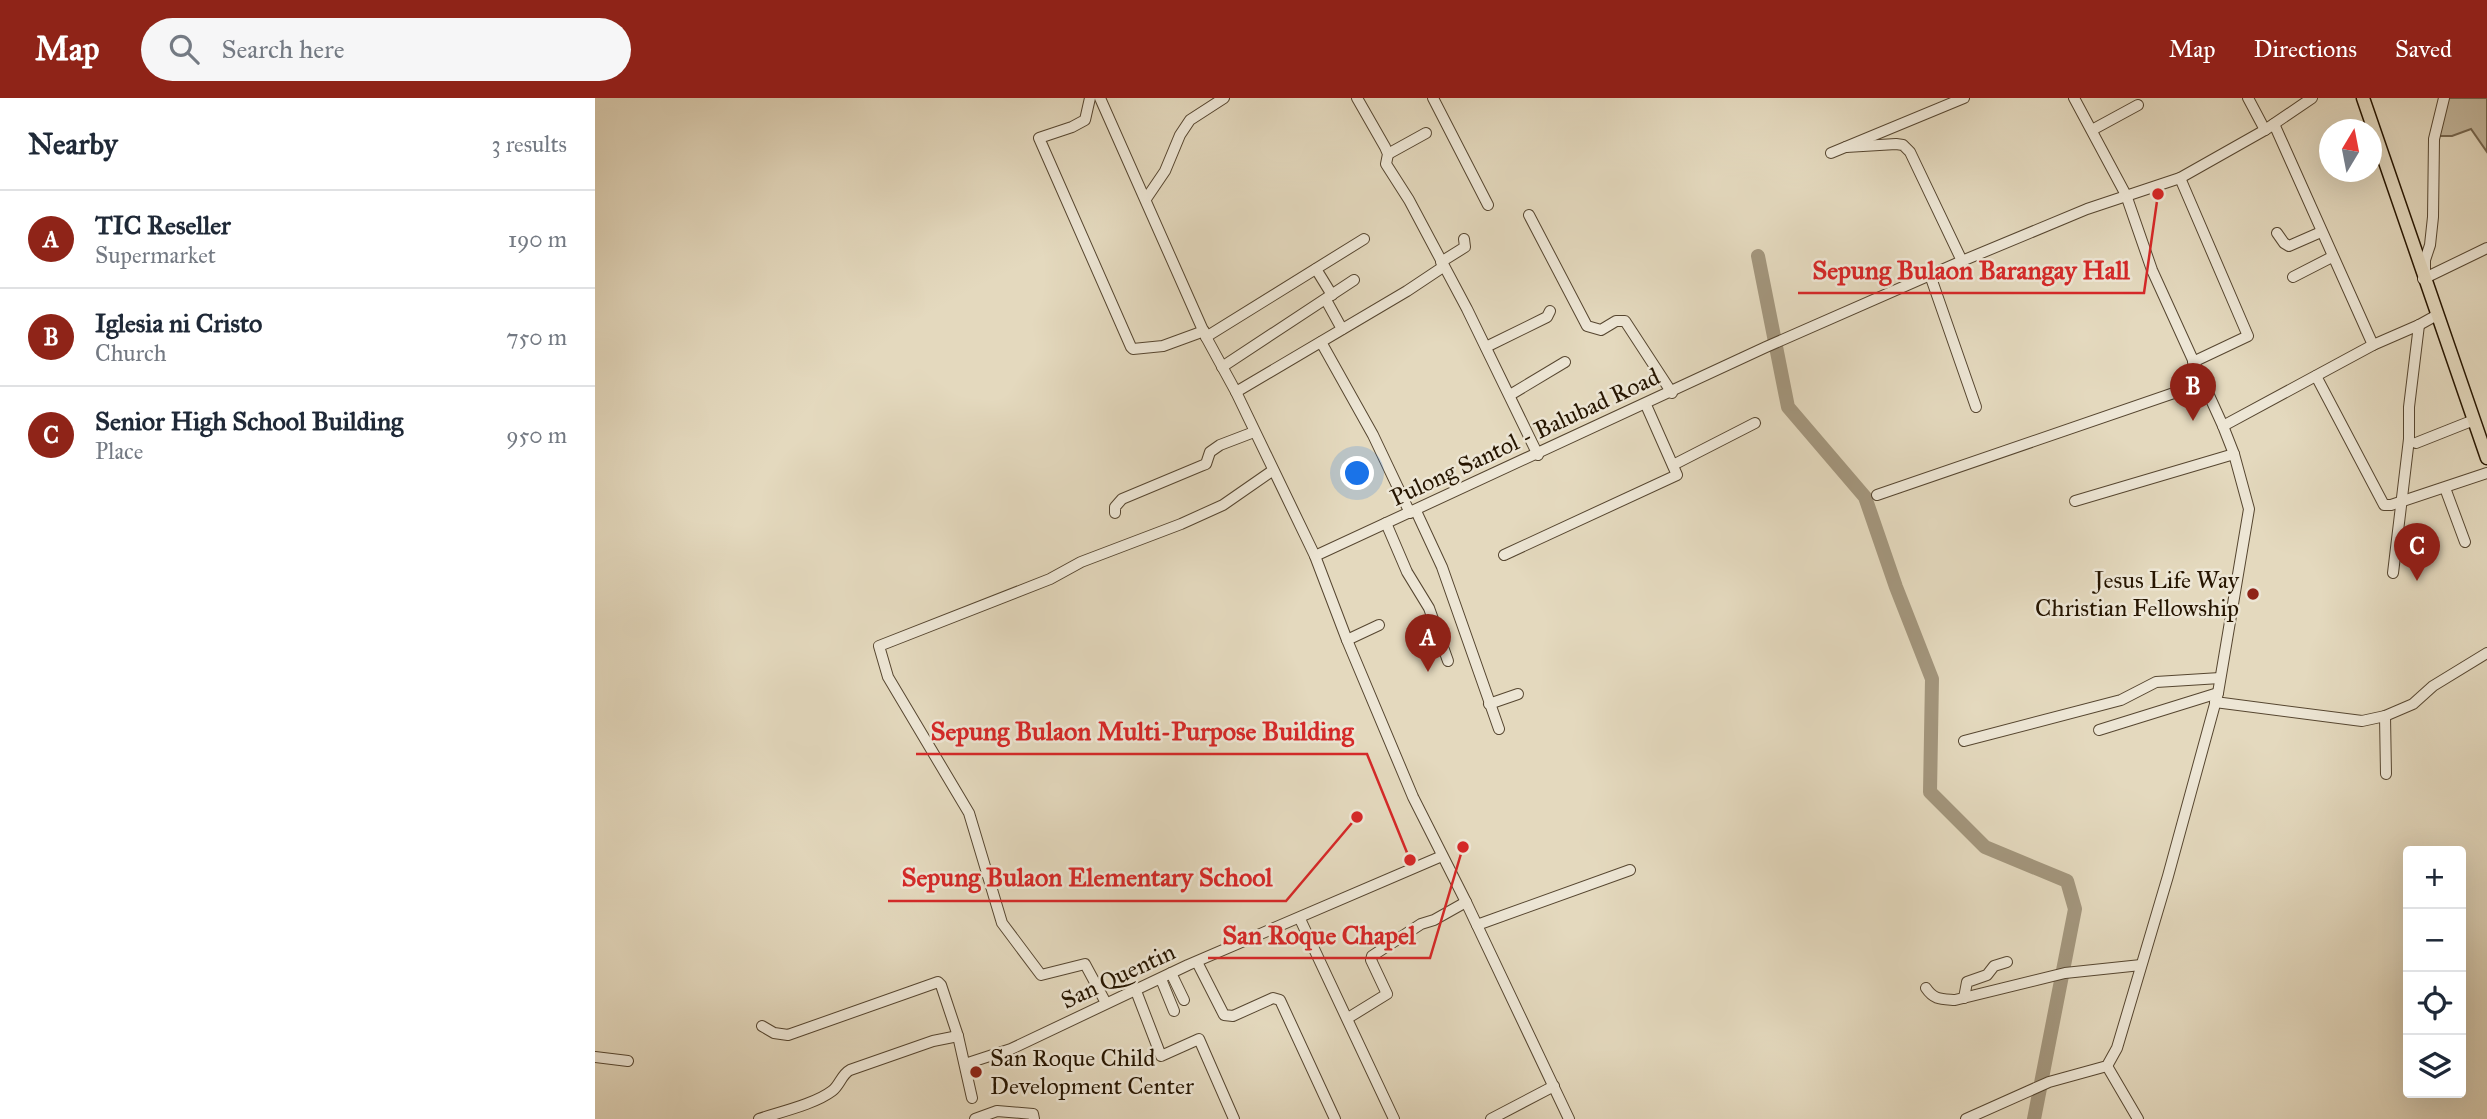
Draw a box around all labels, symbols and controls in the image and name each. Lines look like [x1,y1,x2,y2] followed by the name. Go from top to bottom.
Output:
[141,18,631,81] search box
[35,29,99,69] text: Map
[165,30,203,68] icon: search
[221,33,345,65] text: Search here
[2169,34,2216,64] text: Map
[2254,34,2357,64] text: Directions
[2395,34,2452,64] text: Saved
[2319,119,2382,182] north arrow
[28,126,118,162] text: Nearby
[491,130,567,158] text: 3 results
[95,209,231,241] text: TIC Reseller
[43,225,59,253] text: A
[508,225,567,253] text: 190 m
[95,241,216,269] text: Supermarket
[1798,246,2144,293] callout: Sepung Bulaon Barangay Hall
[1812,254,2131,287] text: Sepung Bulaon Barangay Hall
[95,307,262,339] text: Iglesia ni Cristo
[43,323,59,351] text: B
[506,323,567,351] text: 750 m
[95,339,167,367] text: Church
[1385,361,1665,513] street label: Pulong Santol - Balubad Road
[2170,363,2216,421] pin: B
[95,405,403,437] text: Senior High School Building
[43,421,59,449] text: C
[506,421,567,449] text: 950 m
[95,437,143,465] text: Place
[1340,456,1374,490] your location
[2394,523,2440,581] pin: C
[2035,565,2240,623] place label: Jesus Life Way Christian Fellowship
[2245,586,2261,602] marker: Jesus Life Way Christian Fellowship
[1405,614,1451,672] pin: A
[916,707,1367,754] callout: Sepung Bulaon Multi-Purpose Building
[930,715,1354,748] text: Sepung Bulaon Multi-Purpose Building
[2403,846,2466,1098] map controls
[2403,846,2466,909] button: +
[888,854,1286,901] callout: Sepung Bulaon Elementary School
[902,861,1273,894] text: Sepung Bulaon Elementary School
[2403,909,2466,972] button: −
[1208,911,1430,958] callout: San Roque Chapel
[1222,919,1417,951] text: San Roque Chapel
[1056,936,1180,1016] street label: San Quentin
[2403,972,2466,1035] button: locate
[2403,1035,2466,1098] button: layers
[990,1043,1194,1101] place label: San Roque Child Development Center
[968,1064,984,1080] marker: San Roque Child Development Center

